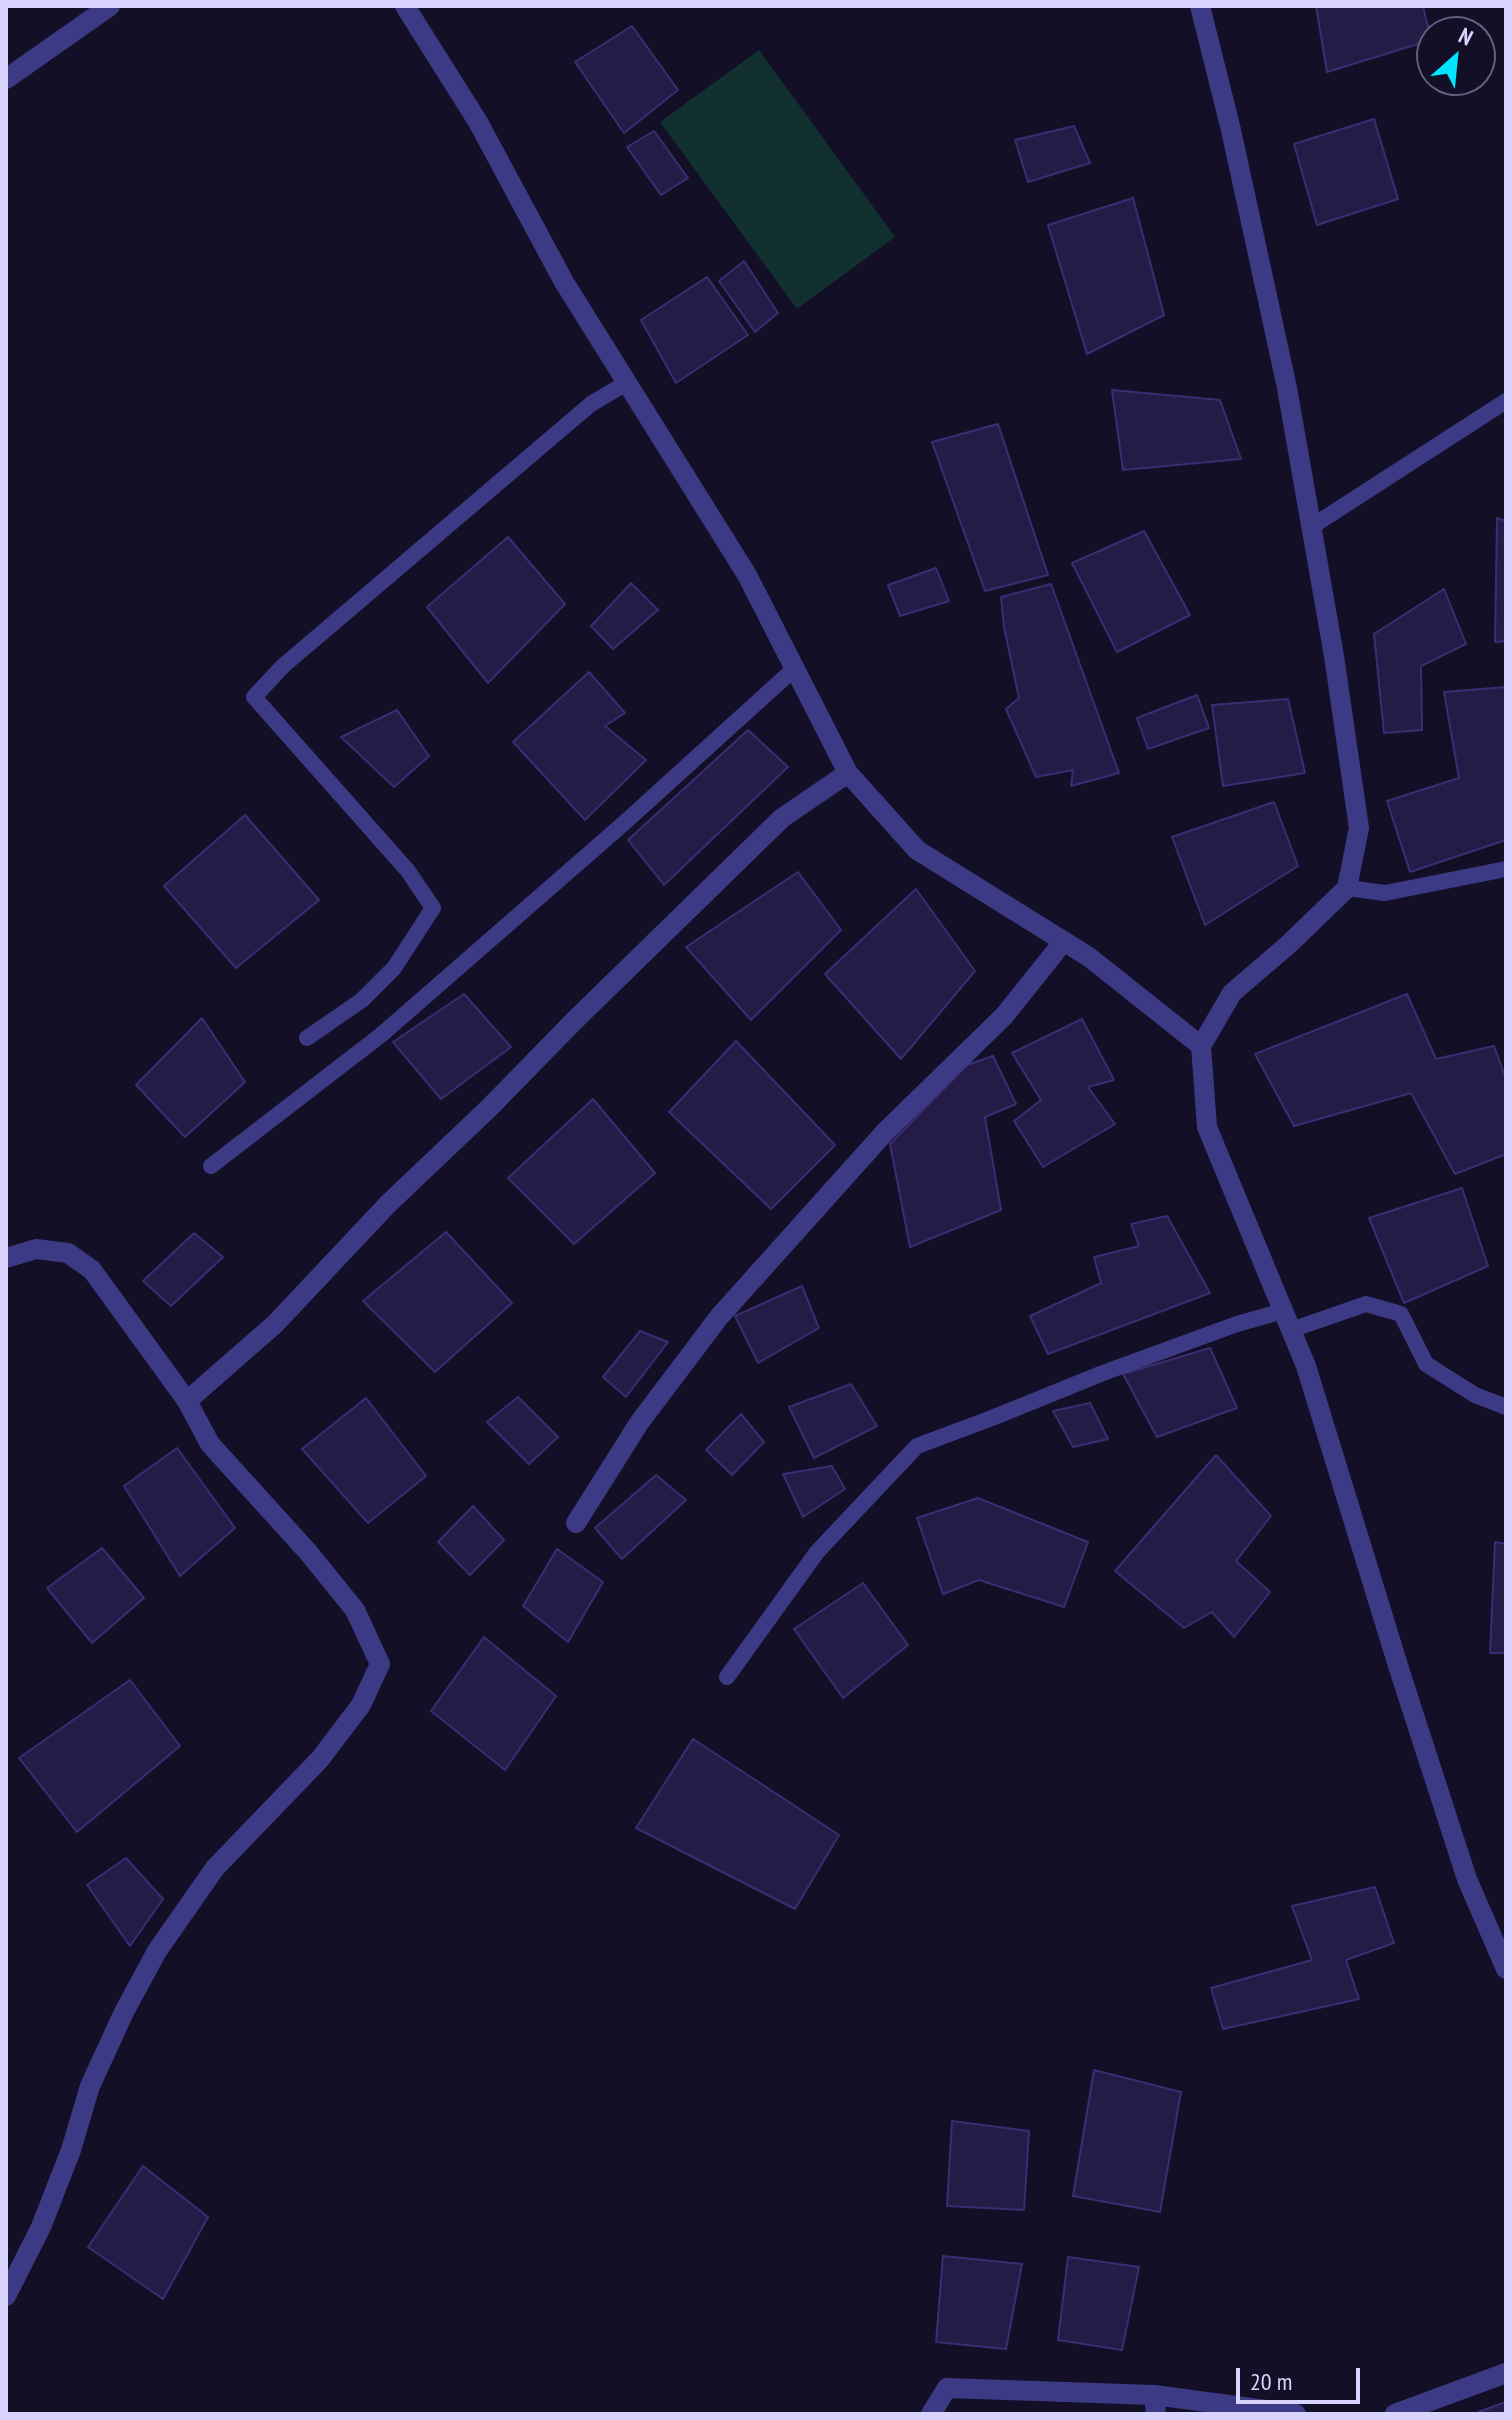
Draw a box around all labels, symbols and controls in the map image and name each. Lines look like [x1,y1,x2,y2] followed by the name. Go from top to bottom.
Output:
[1416,16,1496,96] north arrow
[1454,21,1478,52] text: N
[1240,2352,1364,2402] scale bar
[1250,2366,1292,2397] text: 20 m

